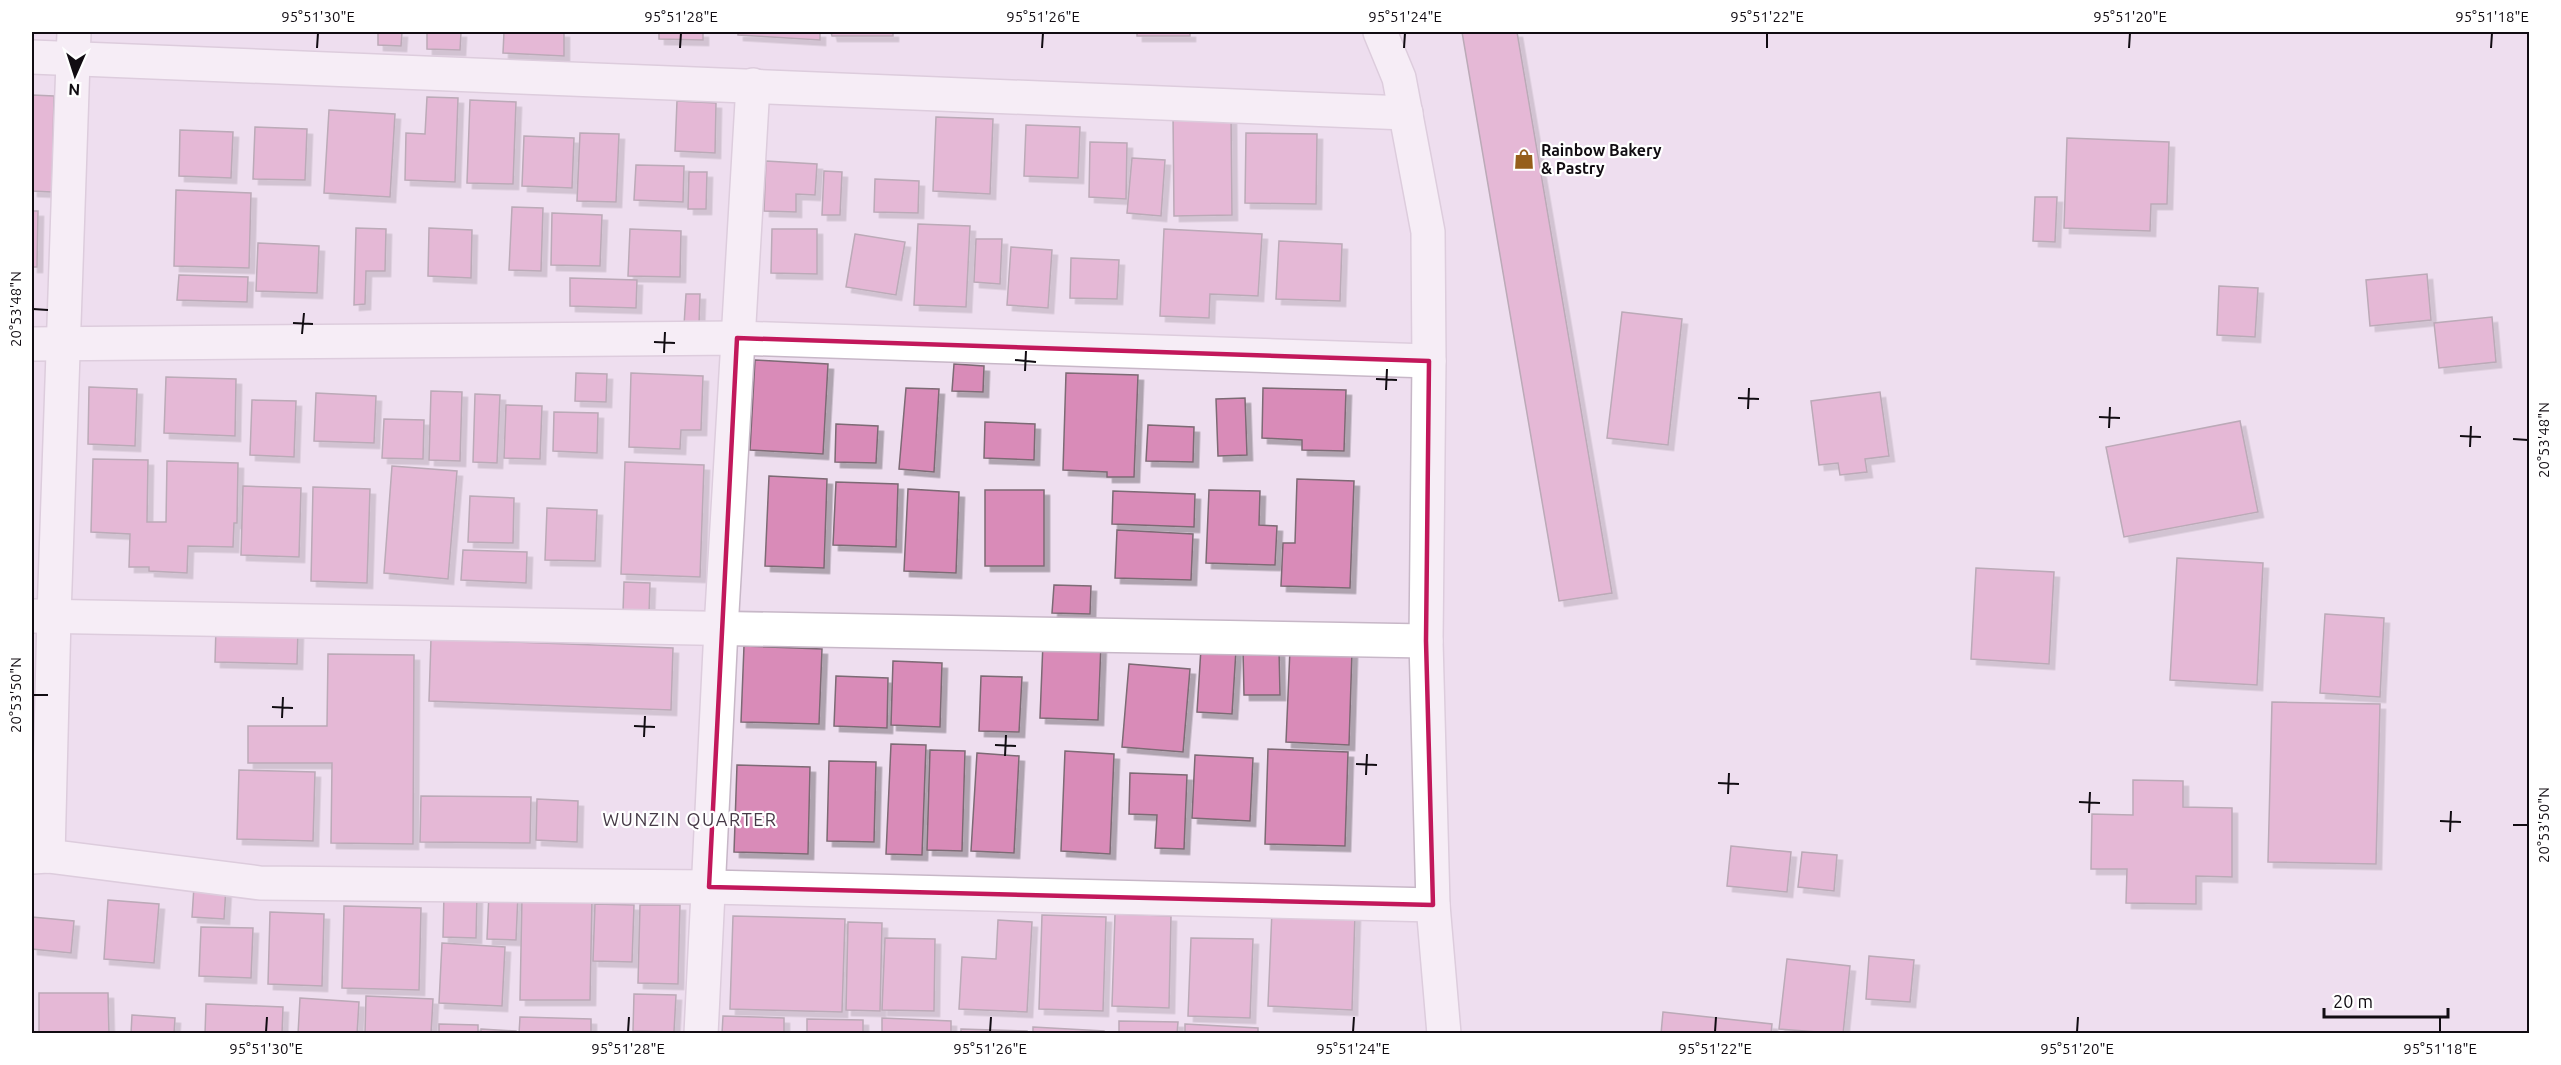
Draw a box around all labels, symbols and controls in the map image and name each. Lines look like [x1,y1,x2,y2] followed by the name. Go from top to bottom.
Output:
[281,8,355,25] text: 95°51'30"E
[644,8,718,25] text: 95°51'28"E
[1006,8,1080,25] text: 95°51'26"E
[1368,8,1442,25] text: 95°51'24"E
[1730,8,1804,25] text: 95°51'22"E
[2093,8,2167,25] text: 95°51'20"E
[2455,8,2529,25] text: 95°51'18"E
[45,45,105,105] north arrow
[68,81,81,99] text: N
[1541,141,1662,177] place label: Rainbow Bakery & Pastry
[1512,147,1536,171] shop icon: Rainbow Bakery & Pastry
[7,271,24,347] text: 20°53'48"N
[2535,402,2552,478] text: 20°53'48"N
[7,657,24,733] text: 20°53'50"N
[2535,787,2552,863] text: 20°53'50"N
[602,809,778,830] district label: WUNZIN QUARTER
[2324,981,2448,1019] scale bar
[2333,991,2373,1011] text: 20 m
[229,1040,303,1057] text: 95°51'30"E
[591,1040,665,1057] text: 95°51'28"E
[953,1040,1027,1057] text: 95°51'26"E
[1316,1040,1390,1057] text: 95°51'24"E
[1678,1040,1752,1057] text: 95°51'22"E
[2040,1040,2114,1057] text: 95°51'20"E
[2403,1040,2477,1057] text: 95°51'18"E

